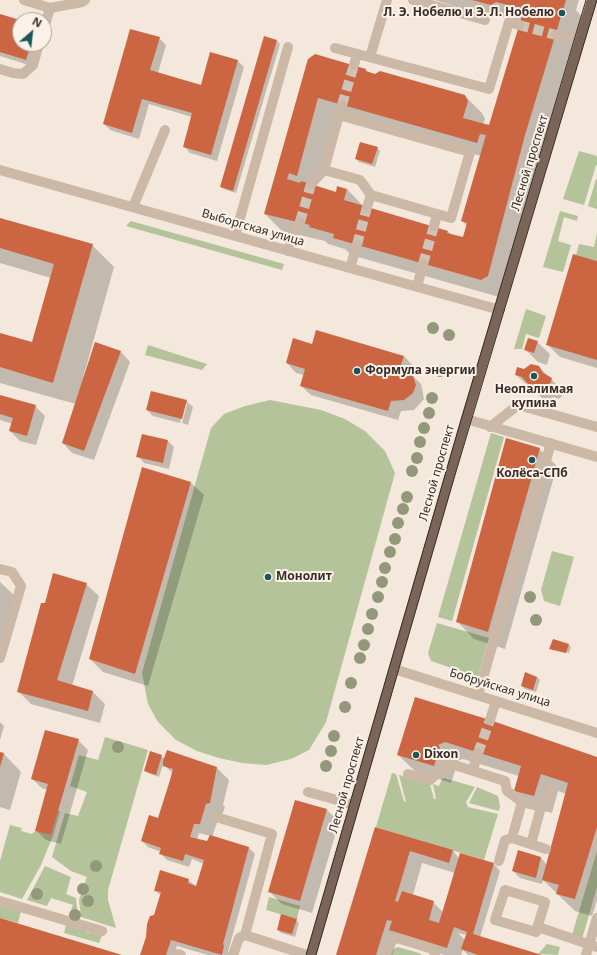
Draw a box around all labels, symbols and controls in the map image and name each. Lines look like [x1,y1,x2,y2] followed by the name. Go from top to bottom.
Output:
[384,6,554,20] place label: Л. Э. Нобелю и Э. Л. Нобелю
[557,8,567,18] marker: Л. Э. Нобелю и Э. Л. Нобелю
[12,12,52,52] north arrow
[30,13,45,31] text: N
[509,113,551,213] street label: Лесной проспект
[200,206,306,250] street label: Выборгская улица
[365,364,476,378] place label: Формула энергии
[352,366,362,376] marker: Формула энергии
[529,371,539,381] marker: Неопалимая купина
[495,383,573,411] place label: Неопалимая купина
[416,423,458,523] street label: Лесной проспект
[527,455,537,465] marker: Колёса-СПб
[496,467,568,481] place label: Колёса-СПб
[276,570,332,584] place label: Монолит
[263,572,273,582] marker: Монолит
[448,666,552,710] street label: Бобруйская улица
[326,735,368,835] street label: Лесной проспект
[424,748,458,762] place label: Dixon
[411,750,421,760] marker: Dixon

